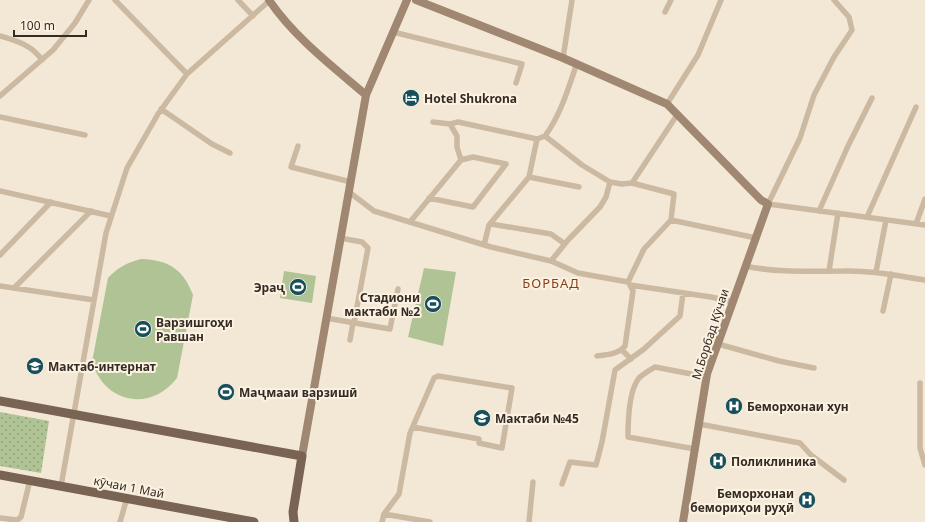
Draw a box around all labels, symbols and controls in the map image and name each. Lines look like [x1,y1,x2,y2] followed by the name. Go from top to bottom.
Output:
[14,12,86,38] scale bar
[20,17,55,34] text: 100 m
[401,88,421,108] hotel icon: Hotel Shukrona
[424,90,517,107] place label: Hotel Shukrona
[522,274,580,292] district label: БОРБАД
[288,277,308,297] sports icon: Эраҷ
[254,279,285,296] place label: Эраҷ
[687,286,733,382] street label: М.Борбад Кӯчаи
[344,289,420,320] place label: Стадиони мактаби №2
[423,294,443,314] sports icon: Стадиони мактаби №2
[156,314,233,345] place label: Варзишгоҳи Равшан
[133,319,153,339] sports icon: Варзишгоҳи Равшан
[25,356,45,376] school or university icon: Мактаб-интернат
[48,358,156,375] place label: Мактаб-интернат
[216,382,236,402] sports icon: Маҷмааи варзишӣ
[239,384,357,401] place label: Маҷмааи варзишӣ
[724,396,744,416] hospital icon: Беморхонаи хун
[747,398,849,415] place label: Беморхонаи хун
[472,408,492,428] school or university icon: Мактаби №45
[495,410,579,427] place label: Мактаби №45
[708,451,728,471] hospital icon: Поликлиника
[731,453,816,470] place label: Поликлиника
[92,472,166,502] street label: кӯчаи 1 Май
[690,485,794,516] place label: Беморхонаи бемориҳои руҳӣ
[797,490,817,510] hospital icon: Беморхонаи бемориҳои руҳӣ

